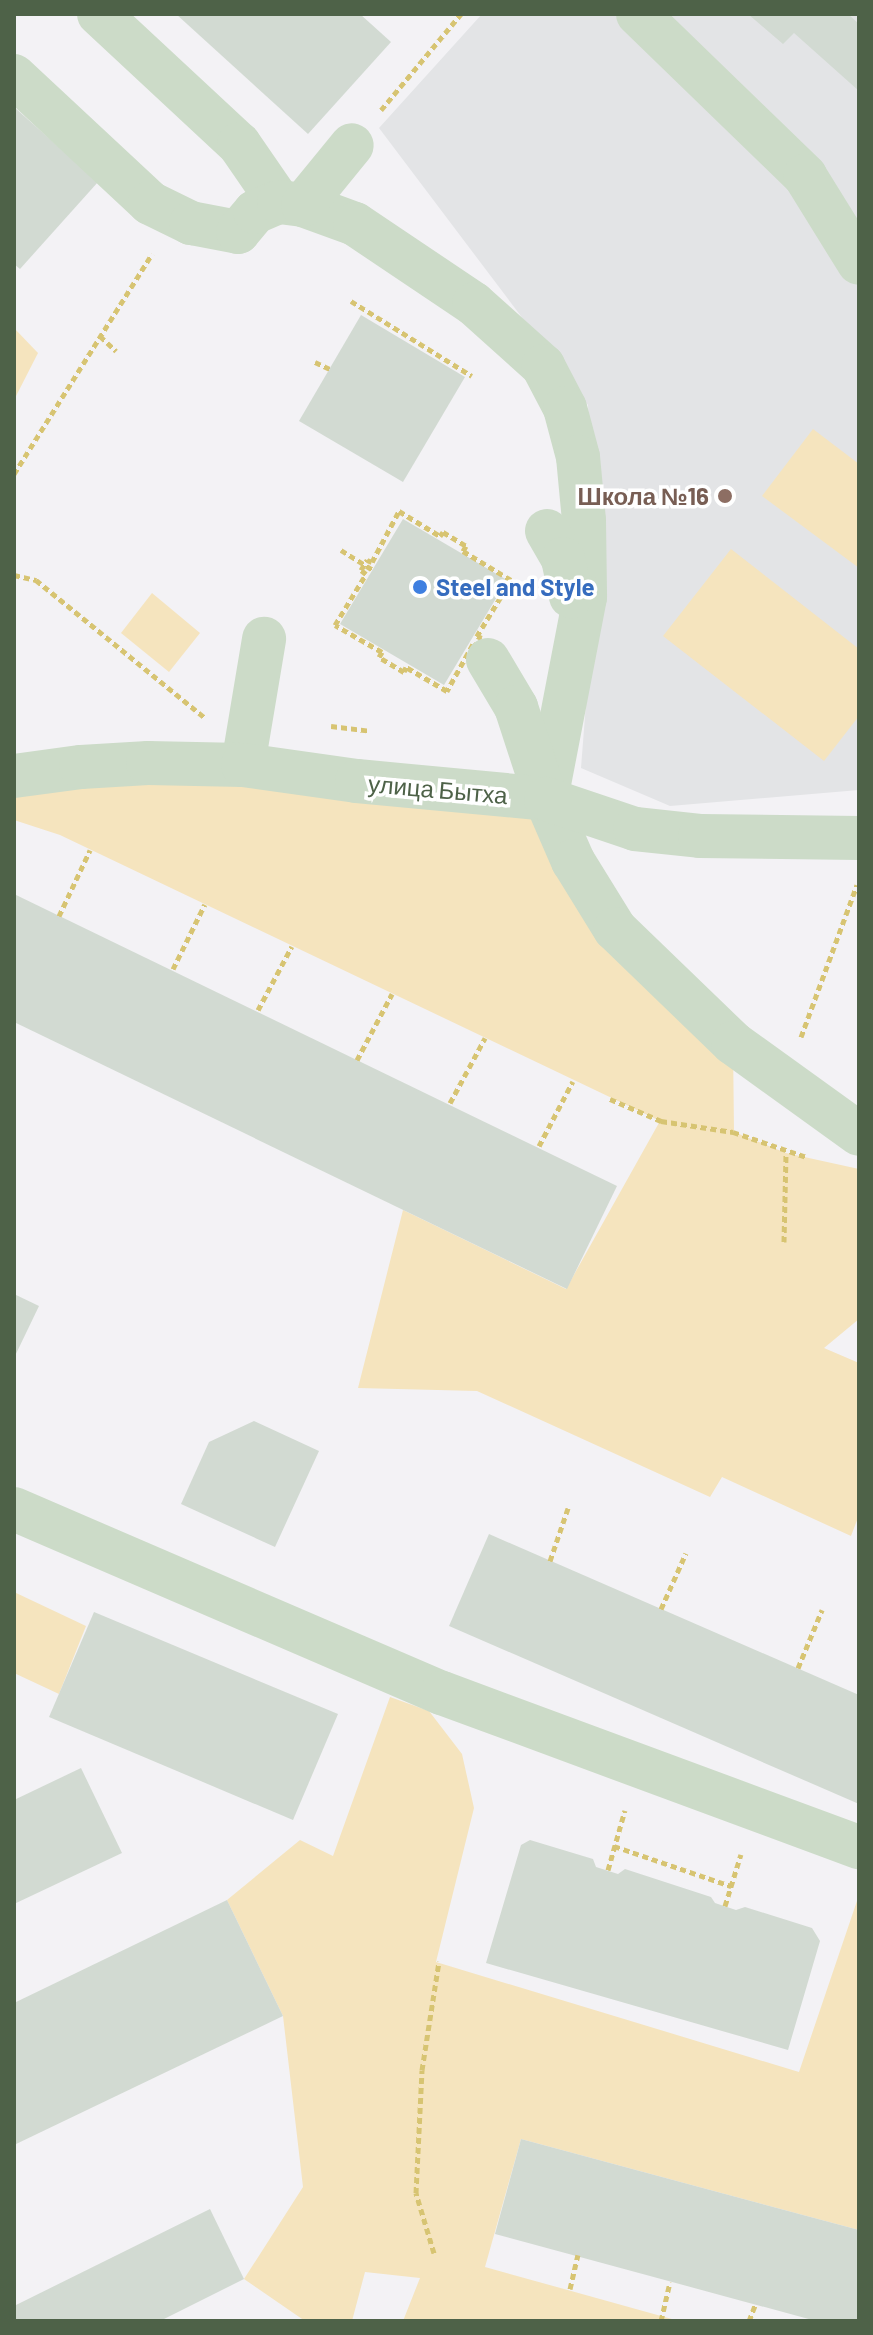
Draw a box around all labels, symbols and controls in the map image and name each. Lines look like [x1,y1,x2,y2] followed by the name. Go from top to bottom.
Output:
[578,482,709,510] place label: Школа №16
[716,487,734,505] marker: Школа №16
[436,573,595,601] place label: Steel and Style
[411,578,429,596] marker: Steel and Style
[367,769,509,809] street label: улица Бытха

